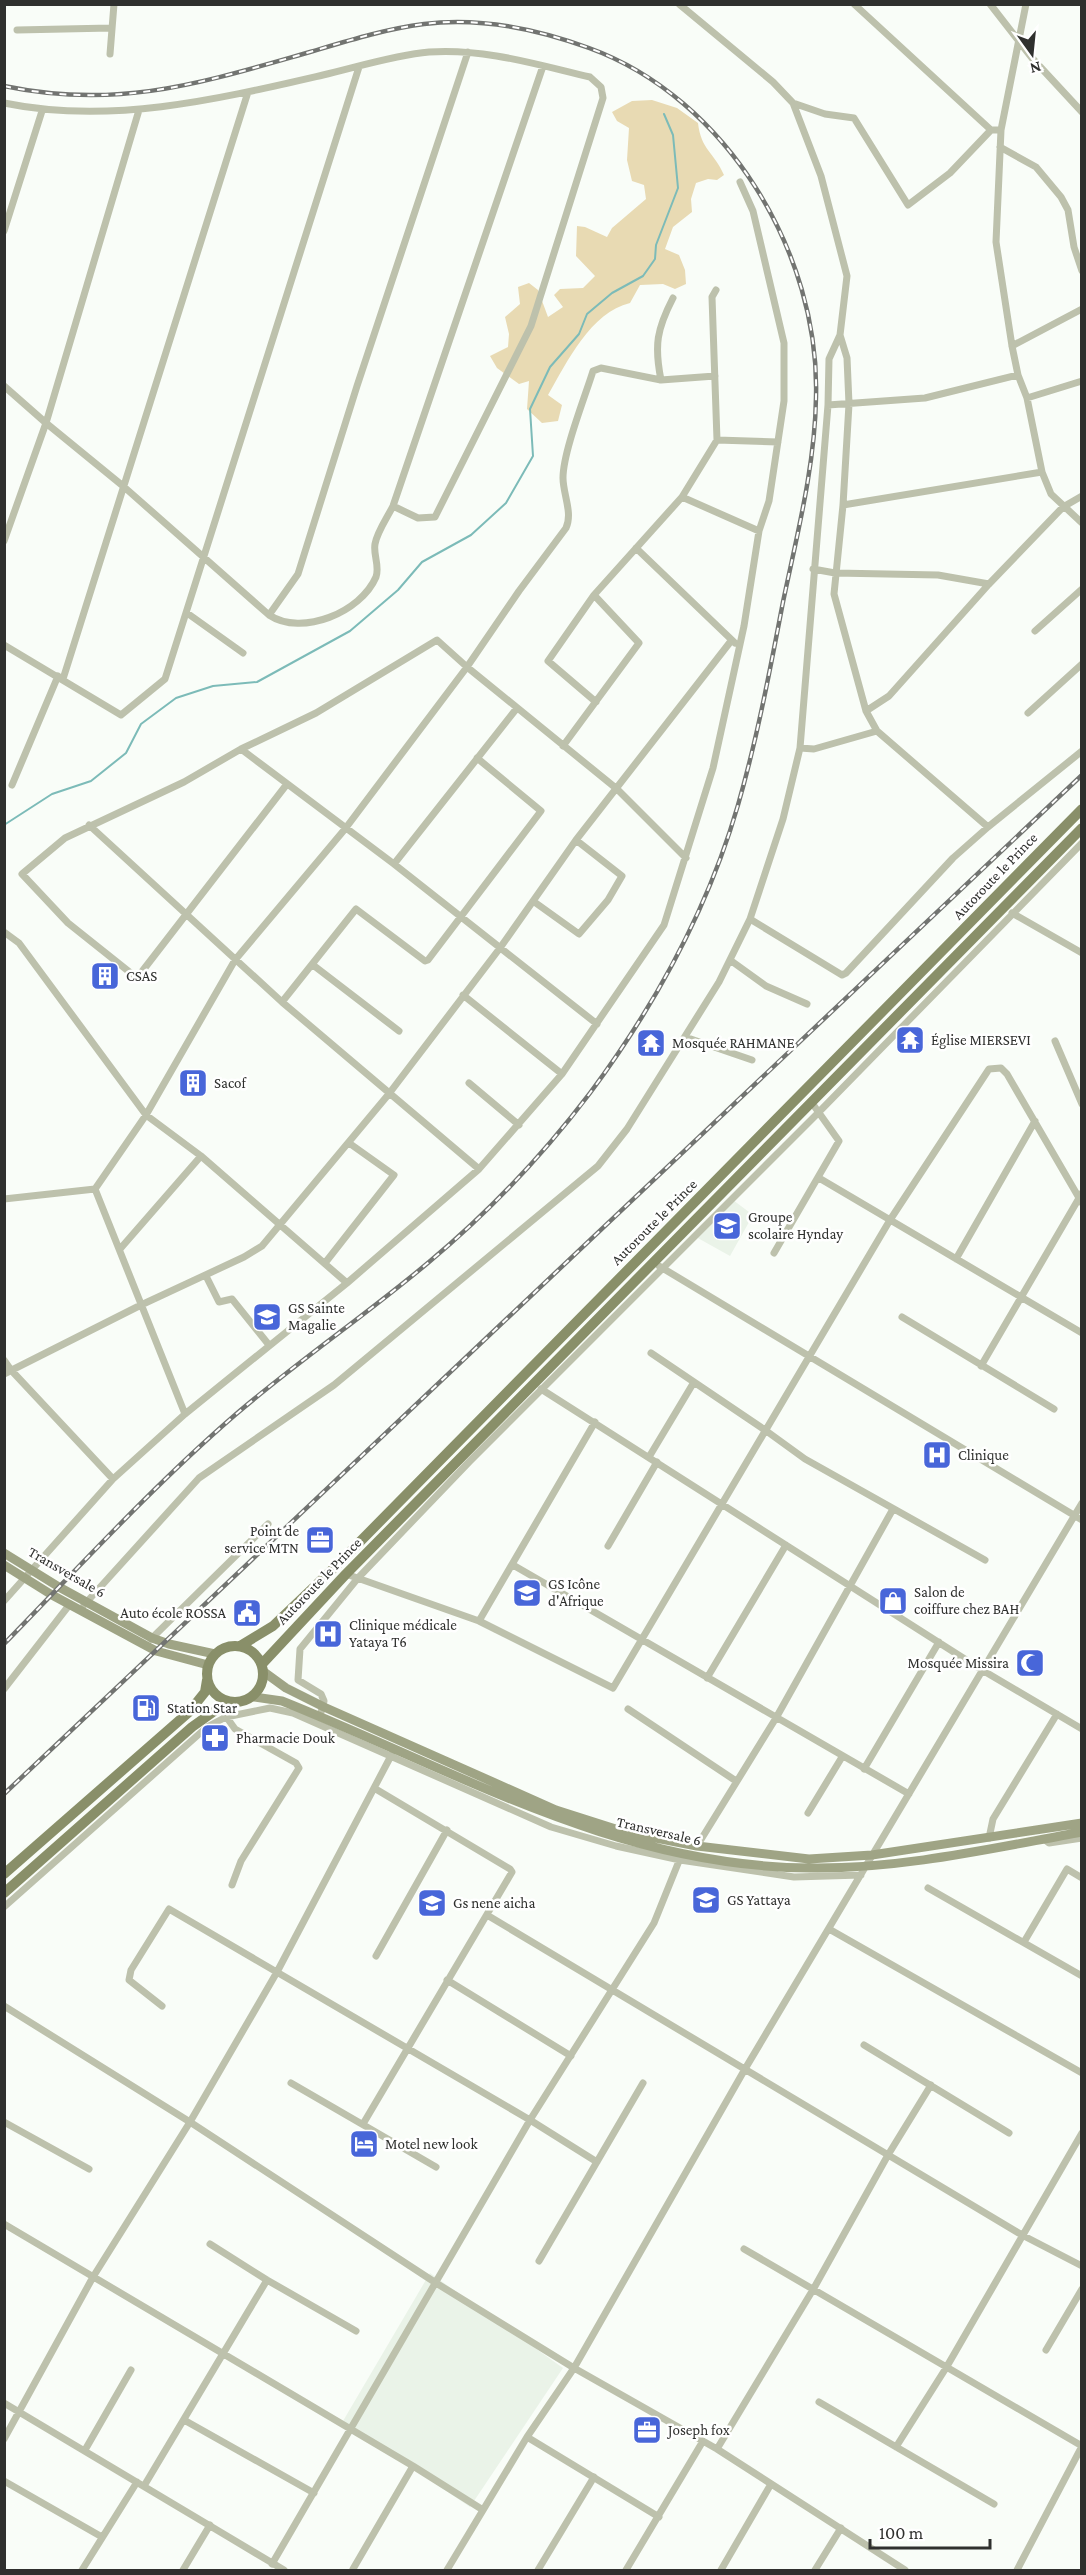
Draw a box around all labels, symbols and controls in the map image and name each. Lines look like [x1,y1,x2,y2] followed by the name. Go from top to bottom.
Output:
[1002,24,1062,84] north arrow
[1028,58,1043,78] text: N
[950,829,1041,923] street label: Autoroute le Prince
[89,960,121,992] building icon: CSAS
[126,968,157,984] place label: CSAS
[894,1024,926,1056] temple icon: Église MIERSEVI
[635,1027,667,1059] temple icon: Mosquée RAHMANE
[931,1032,1031,1049] place label: Église MIERSEVI
[672,1035,795,1052] place label: Mosquée RAHMANE
[177,1067,209,1099] building icon: Sacof
[214,1075,248,1091] place label: Sacof
[608,1176,700,1268] street label: Autoroute le Prince
[748,1209,843,1243] place label: Groupe scolaire Hynday
[711,1210,743,1242] school or university icon: Groupe scolaire Hynday
[288,1300,345,1334] place label: GS Sainte Magalie
[251,1301,283,1333] school or university icon: GS Sainte Magalie
[921,1439,953,1471] hospital icon: Clinique
[958,1447,1009,1464] place label: Clinique
[224,1523,299,1556] place label: Point de service MTN
[304,1524,336,1556] office icon: Point de service MTN
[274,1534,365,1628] street label: Autoroute le Prince
[26,1543,108,1601] street label: Transversale 6
[548,1576,604,1610] place label: GS Icône d'Afrique
[511,1577,543,1609] school or university icon: GS Icône d'Afrique
[914,1584,1019,1617] place label: Salon de coiffure chez BAH
[877,1585,909,1617] shop icon: Salon de coiffure chez BAH
[231,1597,263,1629] public building icon: Auto école ROSSA
[120,1605,226,1621] place label: Auto école ROSSA
[349,1617,457,1651] place label: Clinique médicale Yataya T6
[312,1618,344,1650] hospital icon: Clinique médicale Yataya T6
[1014,1647,1046,1679] mosque icon: Mosquée Missira
[908,1655,1009,1672] place label: Mosquée Missira
[130,1692,162,1724] fuel station icon: Station Star
[167,1700,238,1716] place label: Station Star
[199,1722,231,1754] pharmacy icon: Pharmacie Douk
[236,1730,336,1746] place label: Pharmacie Douk
[615,1813,703,1849] street label: Transversale 6
[690,1884,722,1916] school or university icon: GS Yattaya
[416,1887,448,1919] school or university icon: Gs nene aicha
[727,1892,791,1909] place label: GS Yattaya
[453,1895,535,1911] place label: Gs nene aicha
[348,2128,380,2160] hotel icon: Motel new look
[385,2136,478,2152] place label: Motel new look
[631,2414,663,2446] office icon: Joseph fox
[666,2422,730,2439] place label: Joseph fox
[870,2512,990,2550] scale bar
[879,2523,924,2543] text: 100 m

